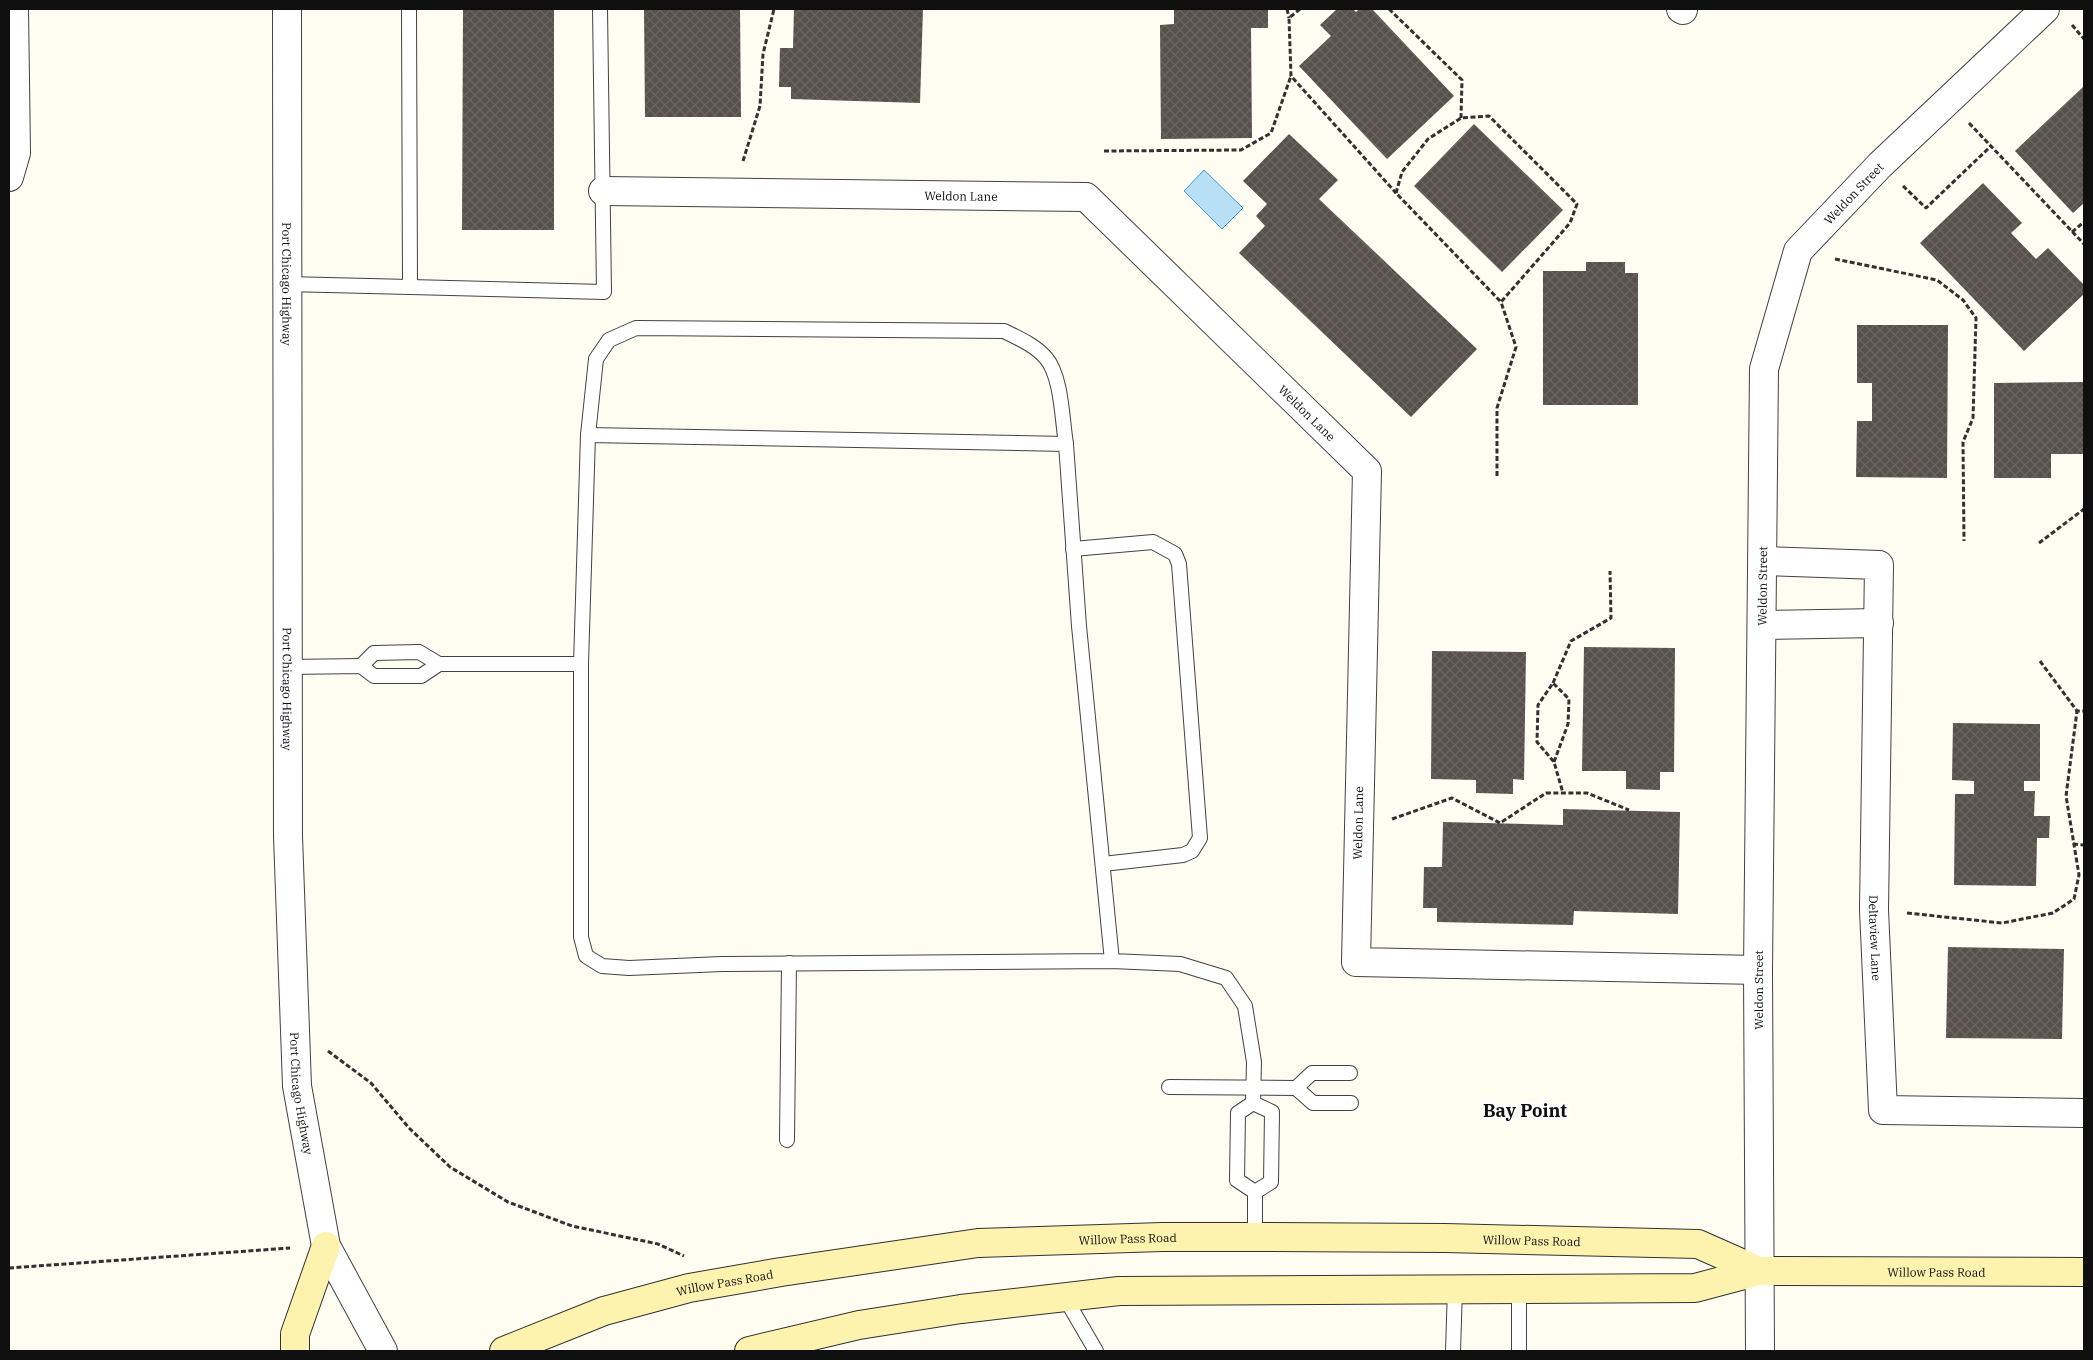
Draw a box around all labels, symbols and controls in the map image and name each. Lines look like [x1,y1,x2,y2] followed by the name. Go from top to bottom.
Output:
[1820,159,1886,227] street label: Weldon Street
[924,187,998,203] street label: Weldon Lane
[280,222,295,346] street label: Port Chicago Highway
[1276,382,1339,444] street label: Weldon Lane
[1754,546,1770,626] street label: Weldon Street
[280,627,295,751] street label: Port Chicago Highway
[1350,786,1366,860] street label: Weldon Lane
[1867,895,1885,981] street label: Deltaview Lane
[1751,950,1766,1030] street label: Weldon Street
[288,1032,317,1156] street label: Port Chicago Highway
[1483,1099,1567,1122] district label: Bay Point
[1078,1229,1177,1247] street label: Willow Pass Road
[1482,1231,1581,1249] street label: Willow Pass Road
[1887,1264,1986,1279] street label: Willow Pass Road
[675,1266,774,1299] street label: Willow Pass Road

